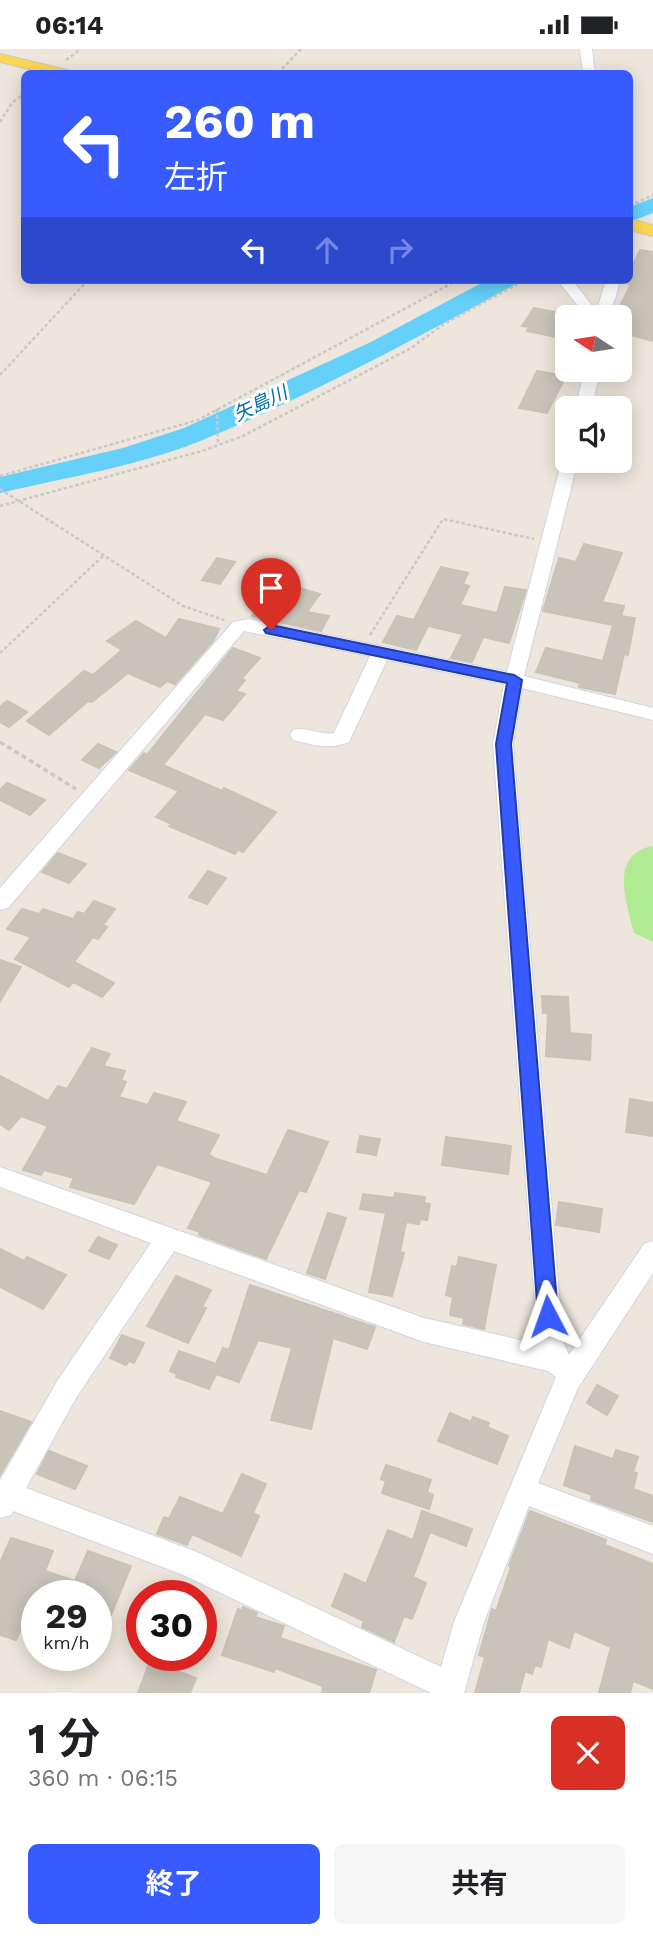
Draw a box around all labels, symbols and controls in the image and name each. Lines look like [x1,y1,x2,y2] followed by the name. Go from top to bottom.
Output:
[35,10,104,40] text: 06:14
[164,92,315,150] text: 260 m
[49,98,140,189] icon: left
[164,158,228,196] text: 左折
[235,231,273,269] icon: left
[308,231,346,269] icon: ahead
[381,231,419,269] icon: right
[555,305,632,381] north arrow
[555,305,632,473] map controls
[230,380,293,426] water label: 矢島川
[555,396,632,473] button: sound
[241,558,301,630] pin
[252,569,290,607] icon: arrive
[511,1279,585,1353] position arrow
[126,1580,217,1671] speed limit sign: 30
[45,1595,88,1637] text: 29
[43,1632,90,1653] text: km/h
[28,1714,100,1763] text: 1 分
[551,1716,625,1790] button: close
[28,1765,178,1792] text: 360 m · 06:15
[28,1844,320,1924] button: 終了
[334,1844,625,1924] button: 共有

